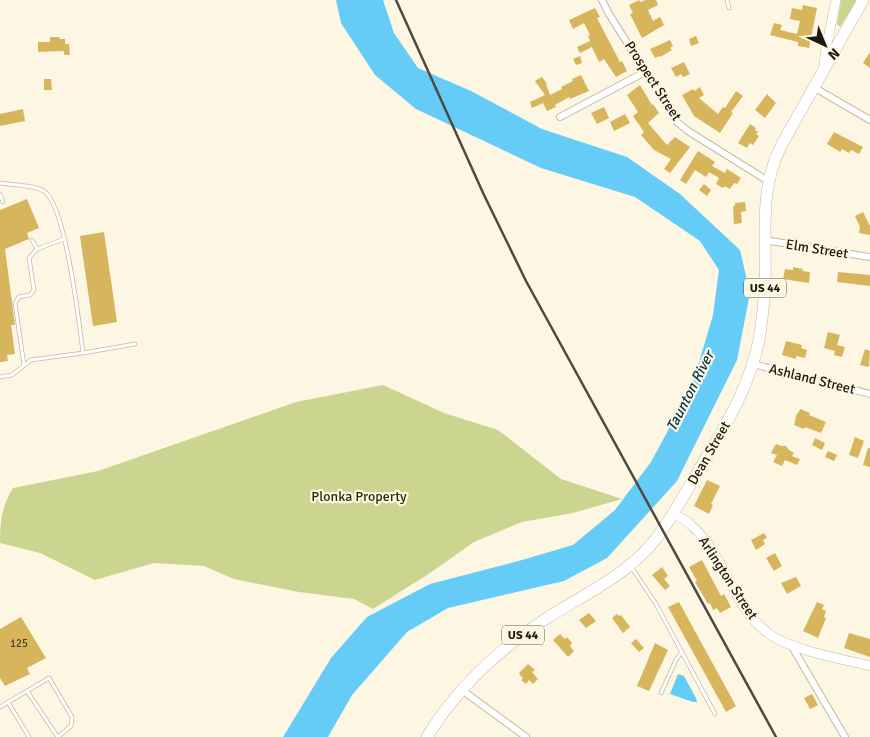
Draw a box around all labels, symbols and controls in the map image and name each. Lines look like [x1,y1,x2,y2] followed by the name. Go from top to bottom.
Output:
[800,20,850,70] north arrow
[621,38,685,124] street label: Prospect Street
[824,44,843,63] text: N
[785,236,849,262] street label: Elm Street
[744,278,786,298] road number: US 44
[662,346,719,434] water label: Taunton River
[767,360,857,398] street label: Ashland Street
[684,418,734,488] street label: Dean Street
[311,488,407,505] park label: Plonka Property
[695,533,761,623] street label: Arlington Street
[502,626,544,644] road number: US 44
[10,637,28,650] house number: 125

